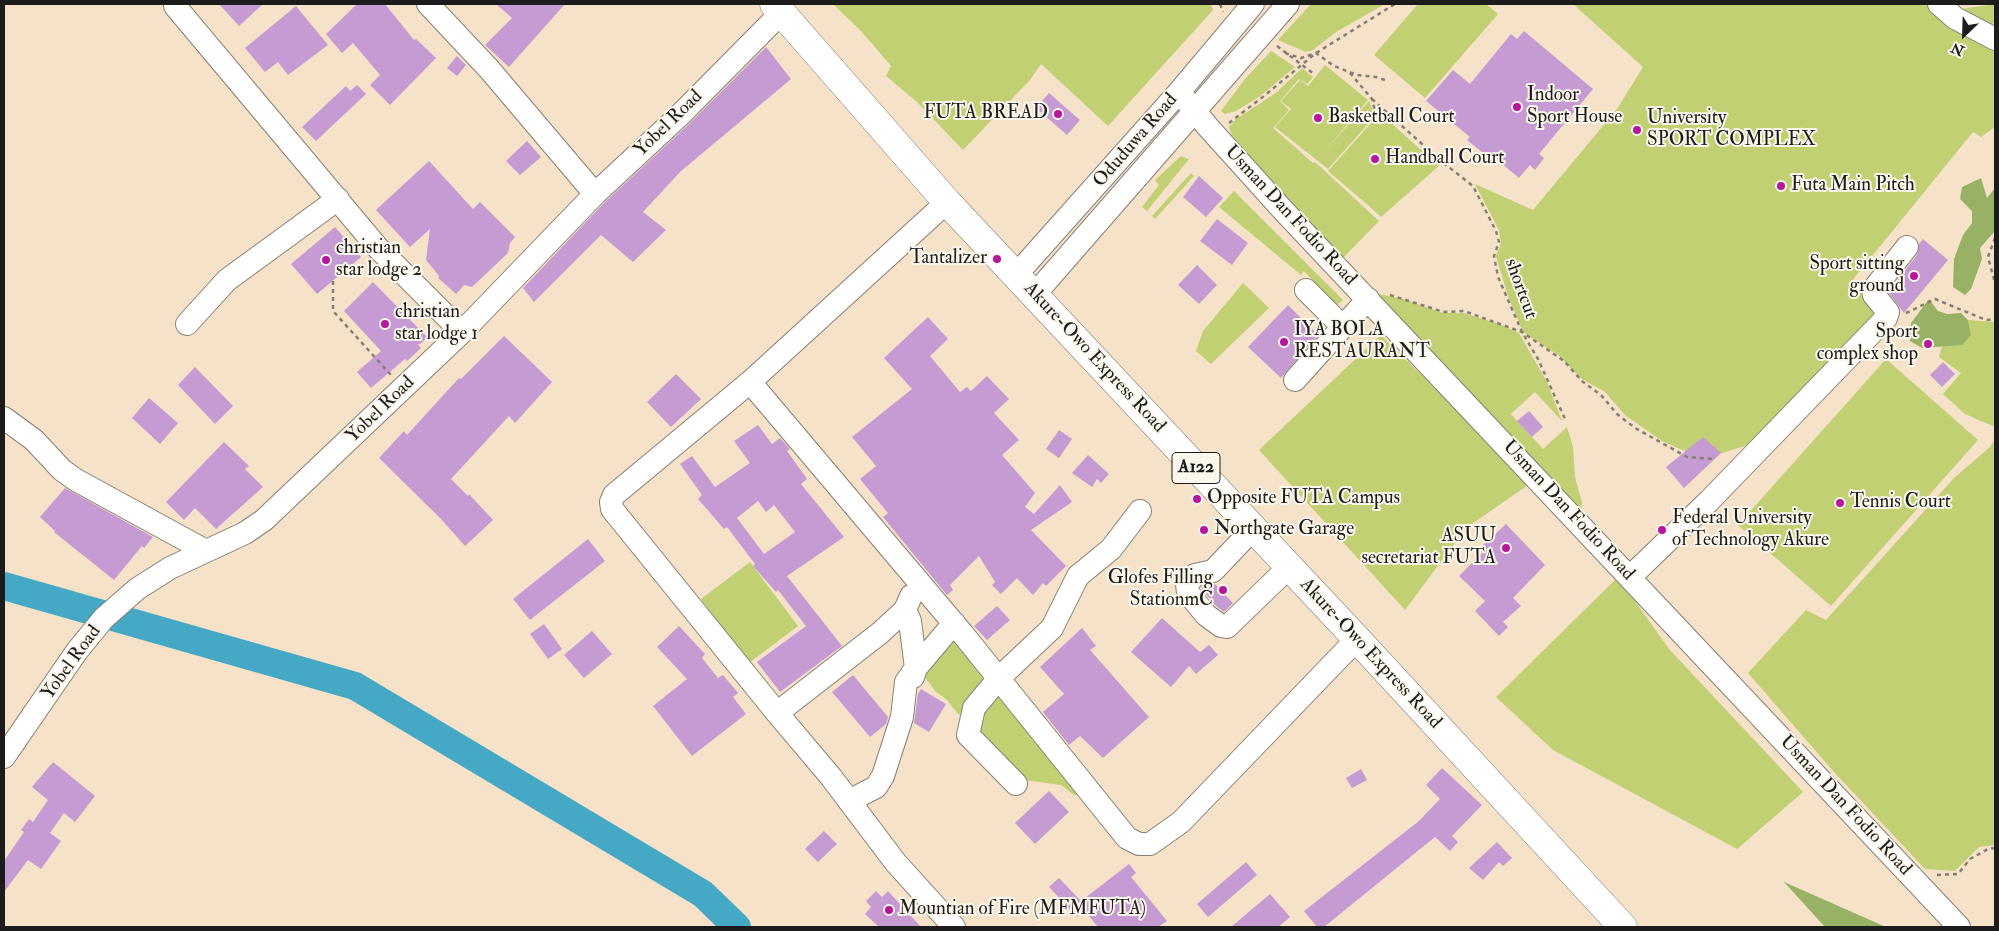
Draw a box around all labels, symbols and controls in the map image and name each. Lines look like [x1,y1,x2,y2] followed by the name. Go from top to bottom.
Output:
[1939,10,1989,60] north arrow
[1949,39,1967,59] text: N
[1527,85,1622,129] place label: Indoor Sport House
[630,86,708,162] street label: Yobel Road
[1089,89,1183,193] street label: Oduduwa Road
[1511,101,1523,113] marker: Indoor Sport House
[923,103,1048,125] place label: FUTA BREAD
[1328,107,1455,129] place label: Basketball Court
[1052,108,1064,120] marker: FUTA BREAD
[1647,108,1816,152] place label: University SPORT COMPLEX
[1312,112,1324,124] marker: Basketball Court
[1631,124,1643,136] marker: University SPORT COMPLEX
[1219,141,1361,291] street label: Usman Dan Fodio Road
[1385,148,1504,170] place label: Handball Court
[1369,153,1381,165] marker: Handball Court
[1791,175,1915,197] place label: Futa Main Pitch
[1775,180,1787,192] marker: Futa Main Pitch
[336,238,422,282] place label: christian star lodge 2
[909,248,987,270] place label: Tantalizer
[991,253,1003,265] marker: Tantalizer
[320,254,332,266] marker: christian star lodge 2
[1809,254,1904,298] place label: Sport sitting ground
[1499,256,1541,322] street label: shortcut
[1908,270,1920,282] marker: Sport sitting ground
[1018,278,1170,438] street label: Akure-Owo Express Road
[395,302,478,346] place label: christian star lodge 1
[379,318,391,330] marker: christian star lodge 1
[1294,320,1430,364] place label: IYA BOLA RESTAURANT
[1817,322,1918,366] place label: Sport complex shop
[1278,336,1290,348] marker: IYA BOLA RESTAURANT
[1922,338,1934,350] marker: Sport complex shop
[342,372,420,448] street label: Yobel Road
[1497,436,1639,586] street label: Usman Dan Fodio Road
[1172,452,1220,483] road number: A122
[1207,488,1400,510] place label: Opposite FUTA Campus
[1850,492,1951,514] place label: Tennis Court
[1191,493,1203,505] marker: Opposite FUTA Campus
[1834,497,1846,509] marker: Tennis Court
[1672,508,1829,552] place label: Federal University of Technology Akure
[1214,519,1354,541] place label: Northgate Garage
[1198,524,1210,536] marker: Northgate Garage
[1656,524,1668,536] marker: Federal University of Technology Akure
[1361,526,1496,570] place label: ASUU secretariat FUTA
[1500,542,1512,554] marker: ASUU secretariat FUTA
[1108,568,1213,612] place label: Glofes Filling StationmC
[1294,574,1446,734] street label: Akure-Owo Express Road
[1217,584,1229,596] marker: Glofes Filling StationmC
[37,621,107,705] street label: Yobel Road
[1774,731,1916,881] street label: Usman Dan Fodio Road
[899,899,1146,921] place label: Mountian of Fire (MFMFUTA)
[883,904,895,916] marker: Mountian of Fire (MFMFUTA)

